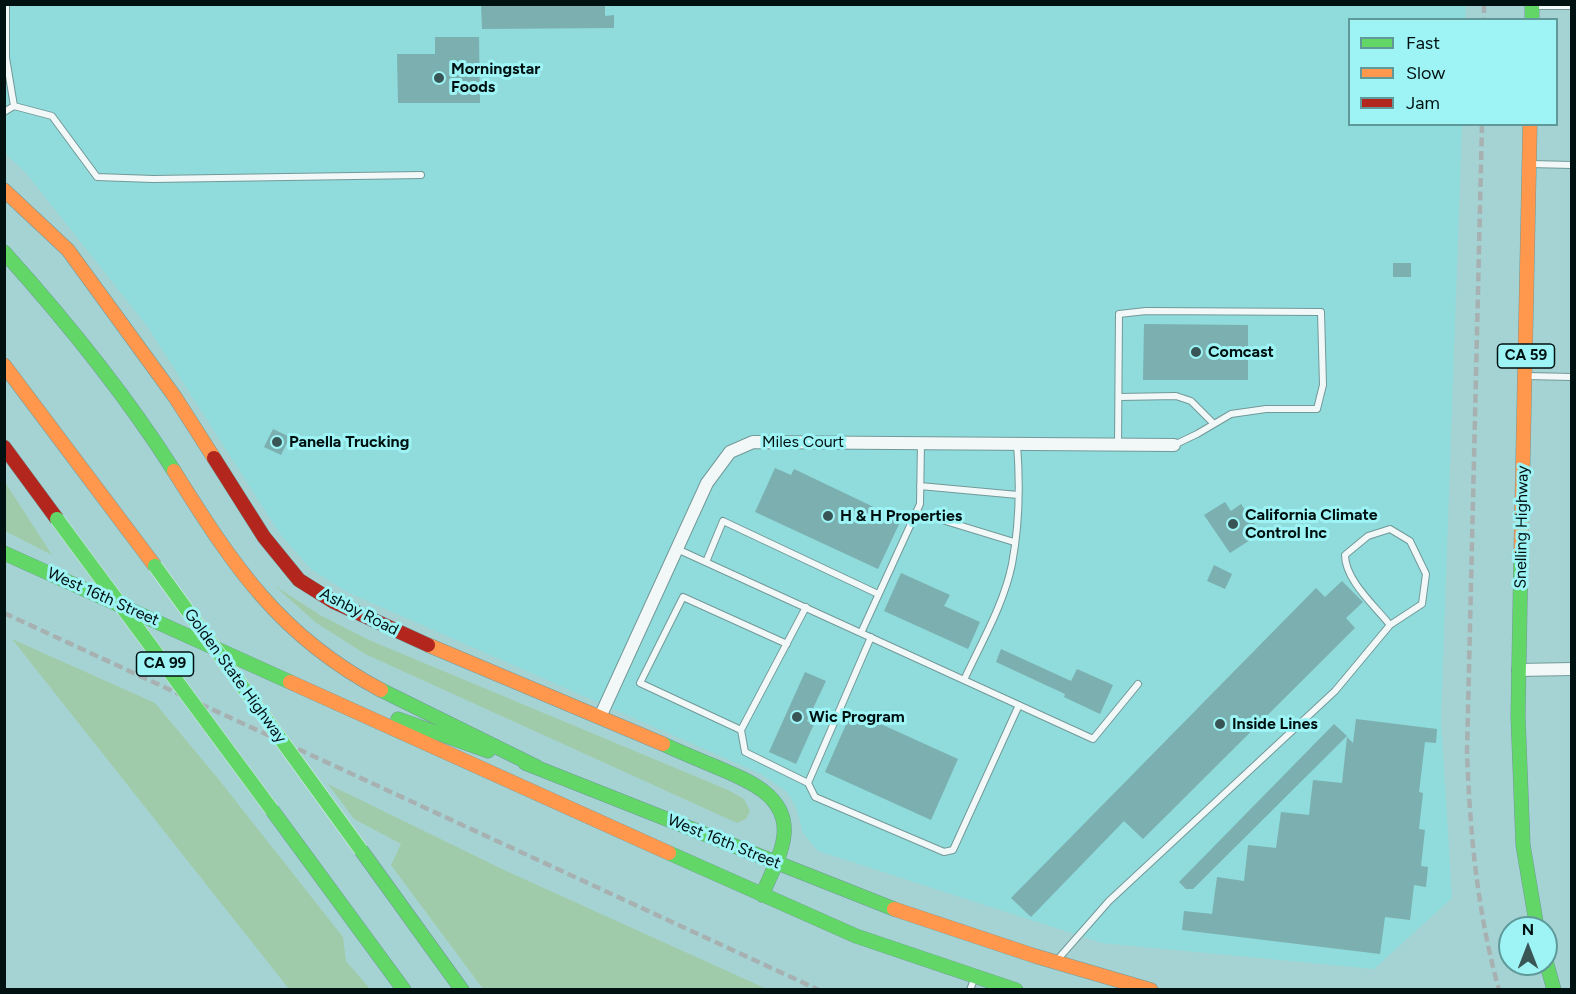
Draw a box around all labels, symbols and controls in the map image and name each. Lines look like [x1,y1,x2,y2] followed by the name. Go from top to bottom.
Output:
[1348,18,1558,126] legend
[1406,32,1440,54] text: Fast
[451,59,540,97] place label: Morningstar Foods
[1406,62,1445,84] text: Slow
[432,71,446,85] marker: Morningstar Foods
[1406,92,1440,114] text: Jam
[1208,342,1274,362] place label: Comcast
[1498,344,1555,368] road number: CA 59
[1189,345,1203,359] marker: Comcast
[289,432,409,452] place label: Panella Trucking
[762,432,844,452] street label: Miles Court
[270,435,284,449] marker: Panella Trucking
[1511,465,1533,589] street label: Snelling Highway
[1245,505,1378,543] place label: California Climate Control Inc
[840,506,962,526] place label: H & H Properties
[821,509,835,523] marker: H & H Properties
[1226,517,1240,531] marker: California Climate Control Inc
[44,564,162,630] street label: West 16th Street
[317,584,401,640] street label: Ashby Road
[180,605,290,747] street label: Golden State Highway
[136,652,194,676] road number: CA 99
[809,707,905,727] place label: Wic Program
[790,710,804,724] marker: Wic Program
[1232,714,1318,734] place label: Inside Lines
[1213,717,1227,731] marker: Inside Lines
[665,811,783,873] street label: West 16th Street
[1498,916,1558,976] north arrow
[1522,920,1534,939] text: N

